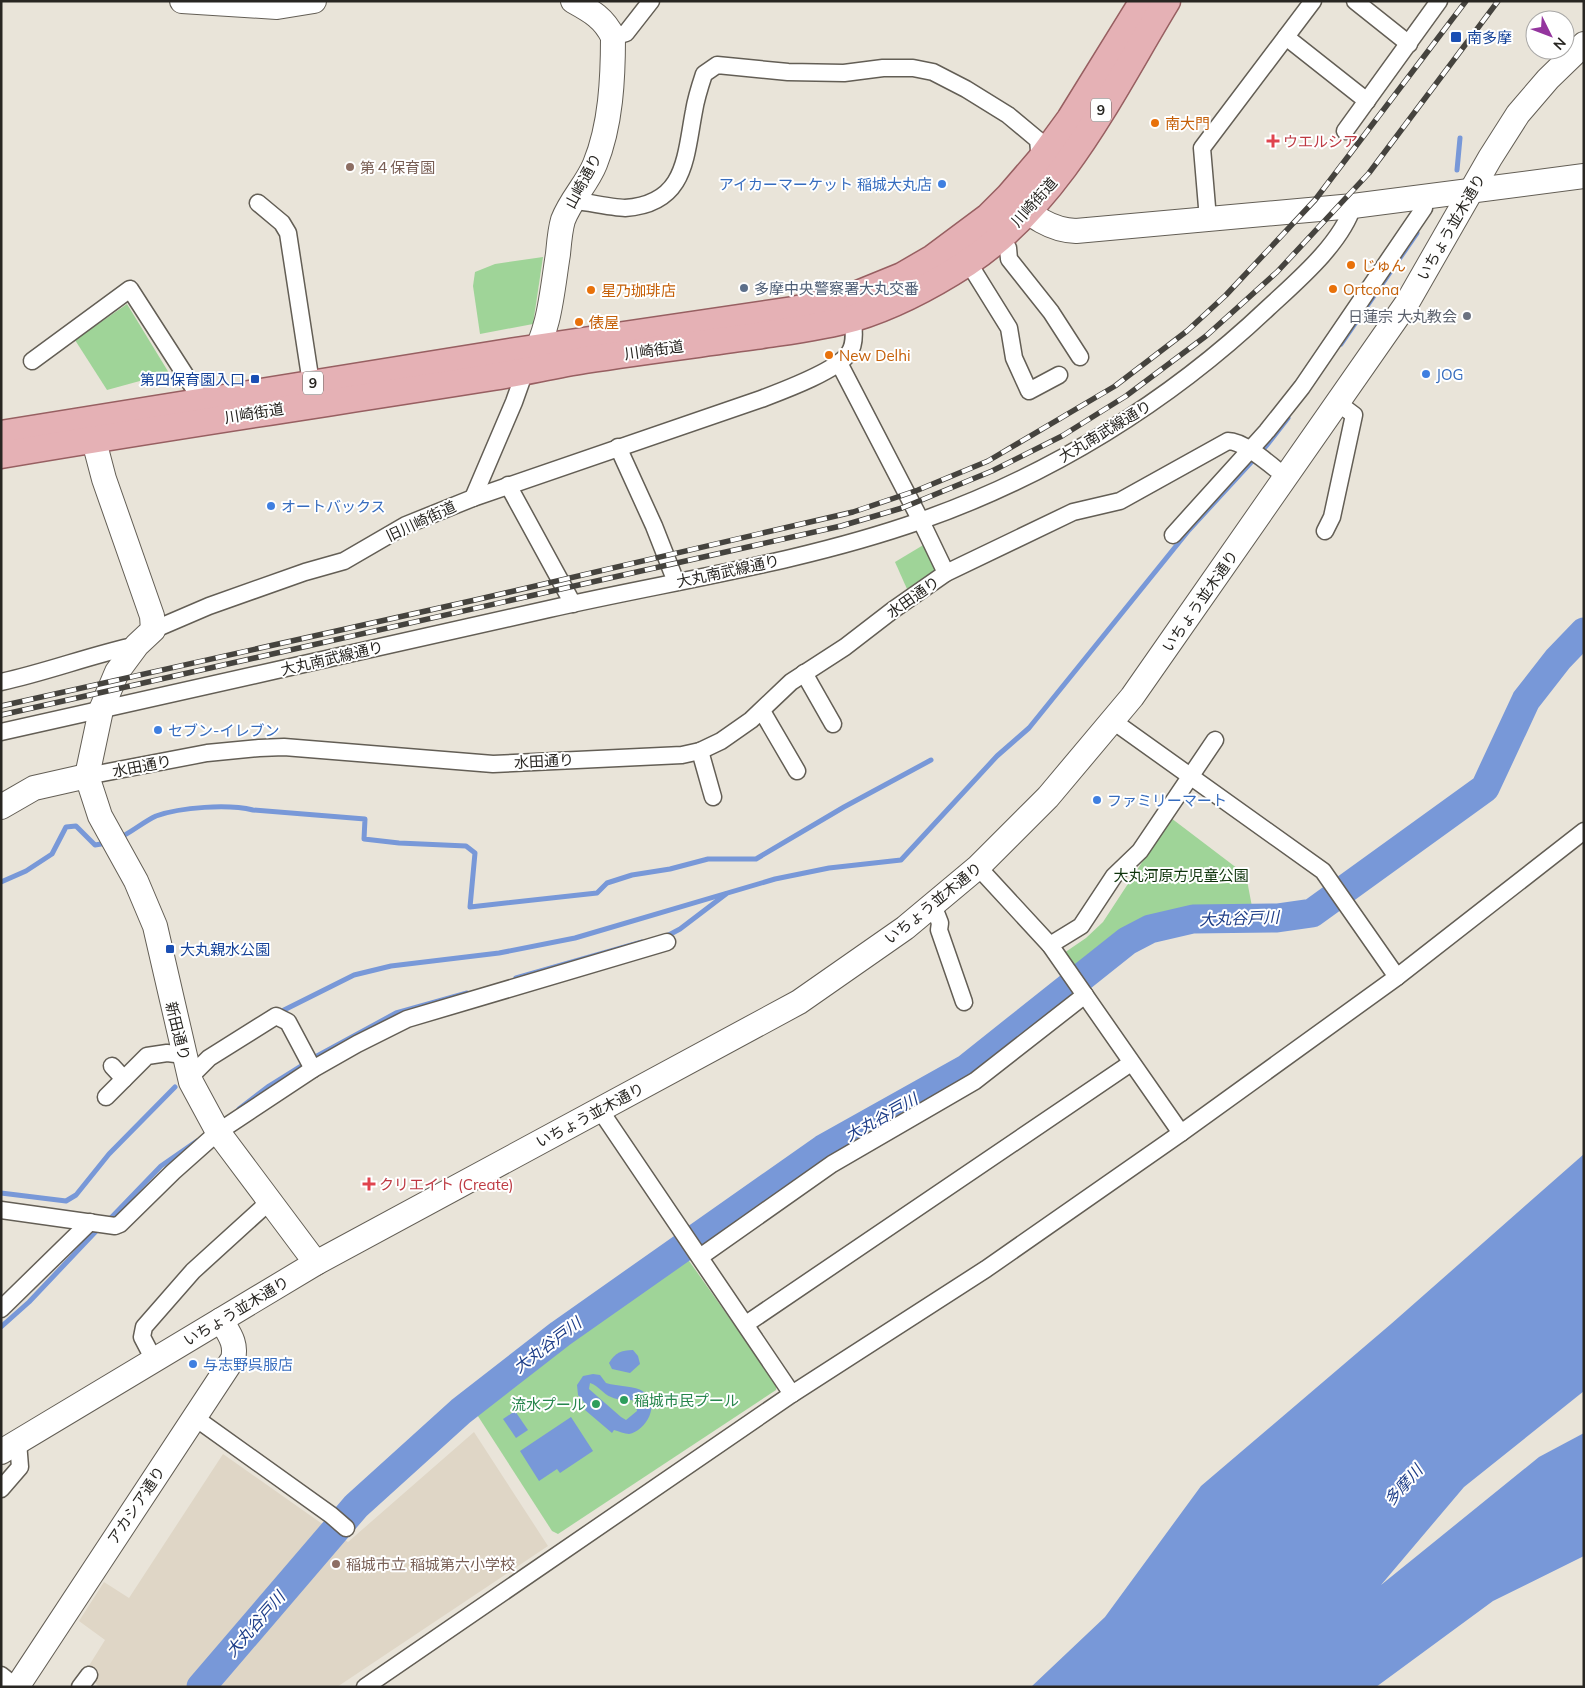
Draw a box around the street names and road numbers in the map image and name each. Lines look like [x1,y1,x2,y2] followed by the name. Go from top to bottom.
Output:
[1091,98,1111,122] road number: 9
[561,150,605,212] street label: 山崎通り
[1413,170,1489,284] street label: いちょう並木通り
[1007,173,1061,231] street label: 川崎街道
[623,336,685,364] street label: 川崎街道
[303,372,323,394] road number: 9
[1055,396,1155,466] street label: 大丸南武線通り
[223,399,285,427] street label: 川崎街道
[383,497,459,545] street label: 旧川崎街道
[1158,546,1242,656] street label: いちょう並木通り
[675,551,781,591] street label: 大丸南武線通り
[883,572,943,622] street label: 水田通り
[279,637,385,679] street label: 大丸南武線通り
[514,750,574,772] street label: 水田通り
[111,751,173,781] street label: 水田通り
[880,858,986,948] street label: いちょう並木通り
[162,1000,194,1062] street label: 新田通り
[533,1078,647,1152] street label: いちょう並木通り
[180,1272,292,1350] street label: いちょう並木通り
[103,1462,169,1548] street label: アカシア通り

